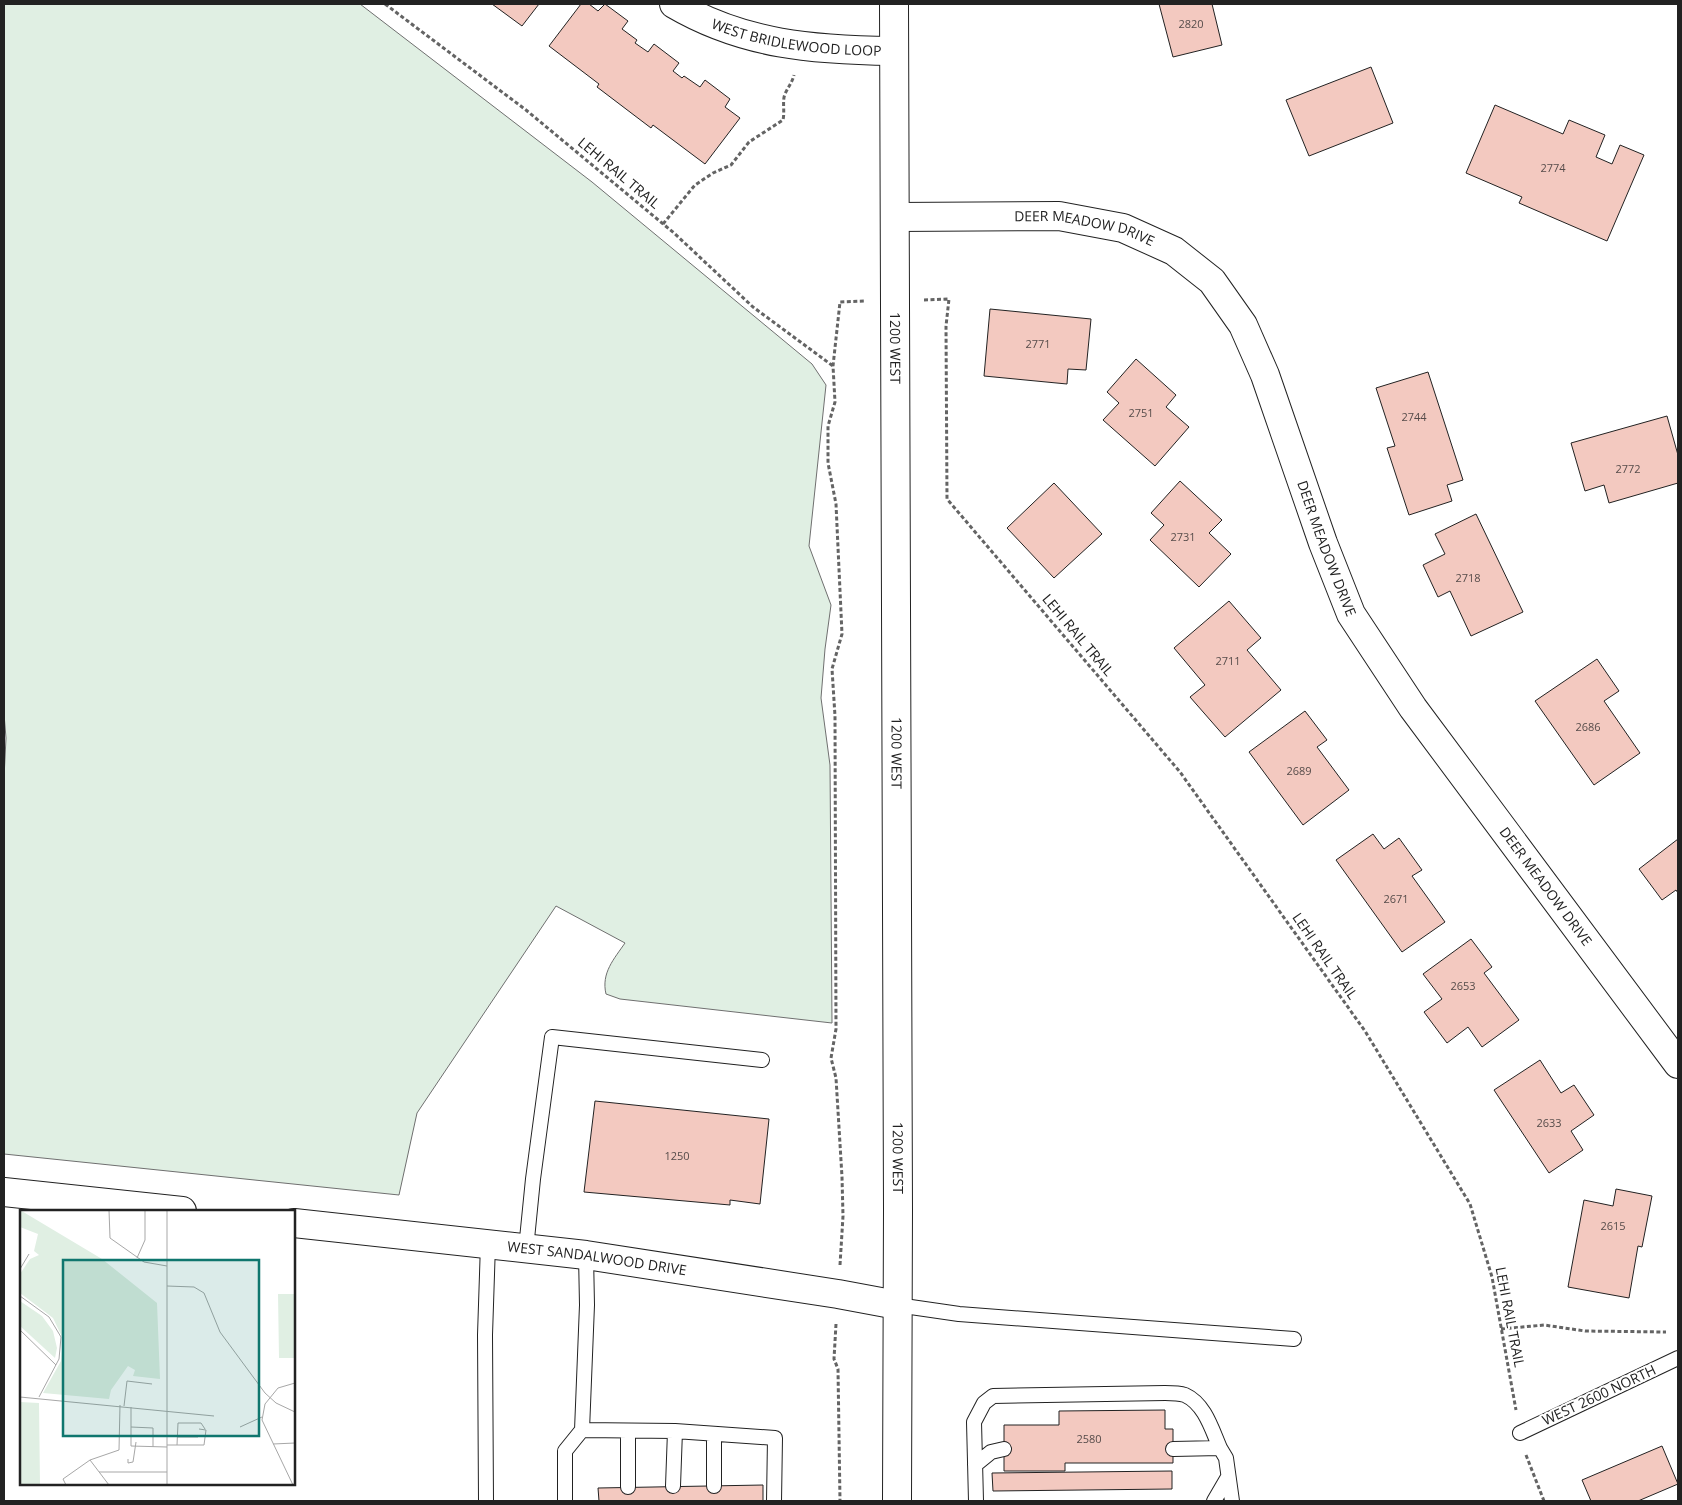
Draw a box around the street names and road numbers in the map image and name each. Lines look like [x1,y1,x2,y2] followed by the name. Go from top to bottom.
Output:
[709,14,882,60] street label: WEST BRIDLEWOOD LOOP
[574,133,664,213] street label: LEHI RAIL TRAIL
[1014,206,1158,250] street label: DEER MEADOW DRIVE
[886,312,905,384] street label: 1200 WEST
[1293,478,1361,619] street label: DEER MEADOW DRIVE
[1038,590,1118,680] street label: LEHI RAIL TRAIL
[887,717,907,789] street label: 1200 WEST
[1496,823,1597,949] street label: DEER MEADOW DRIVE
[1288,909,1362,1003] street label: LEHI RAIL TRAIL
[889,1122,908,1194] street label: 1200 WEST
[506,1236,688,1279] street label: WEST SANDALWOOD DRIVE
[1491,1265,1530,1369] street label: LEHI RAIL TRAIL
[1539,1360,1659,1429] street label: WEST 2600 NORTH

